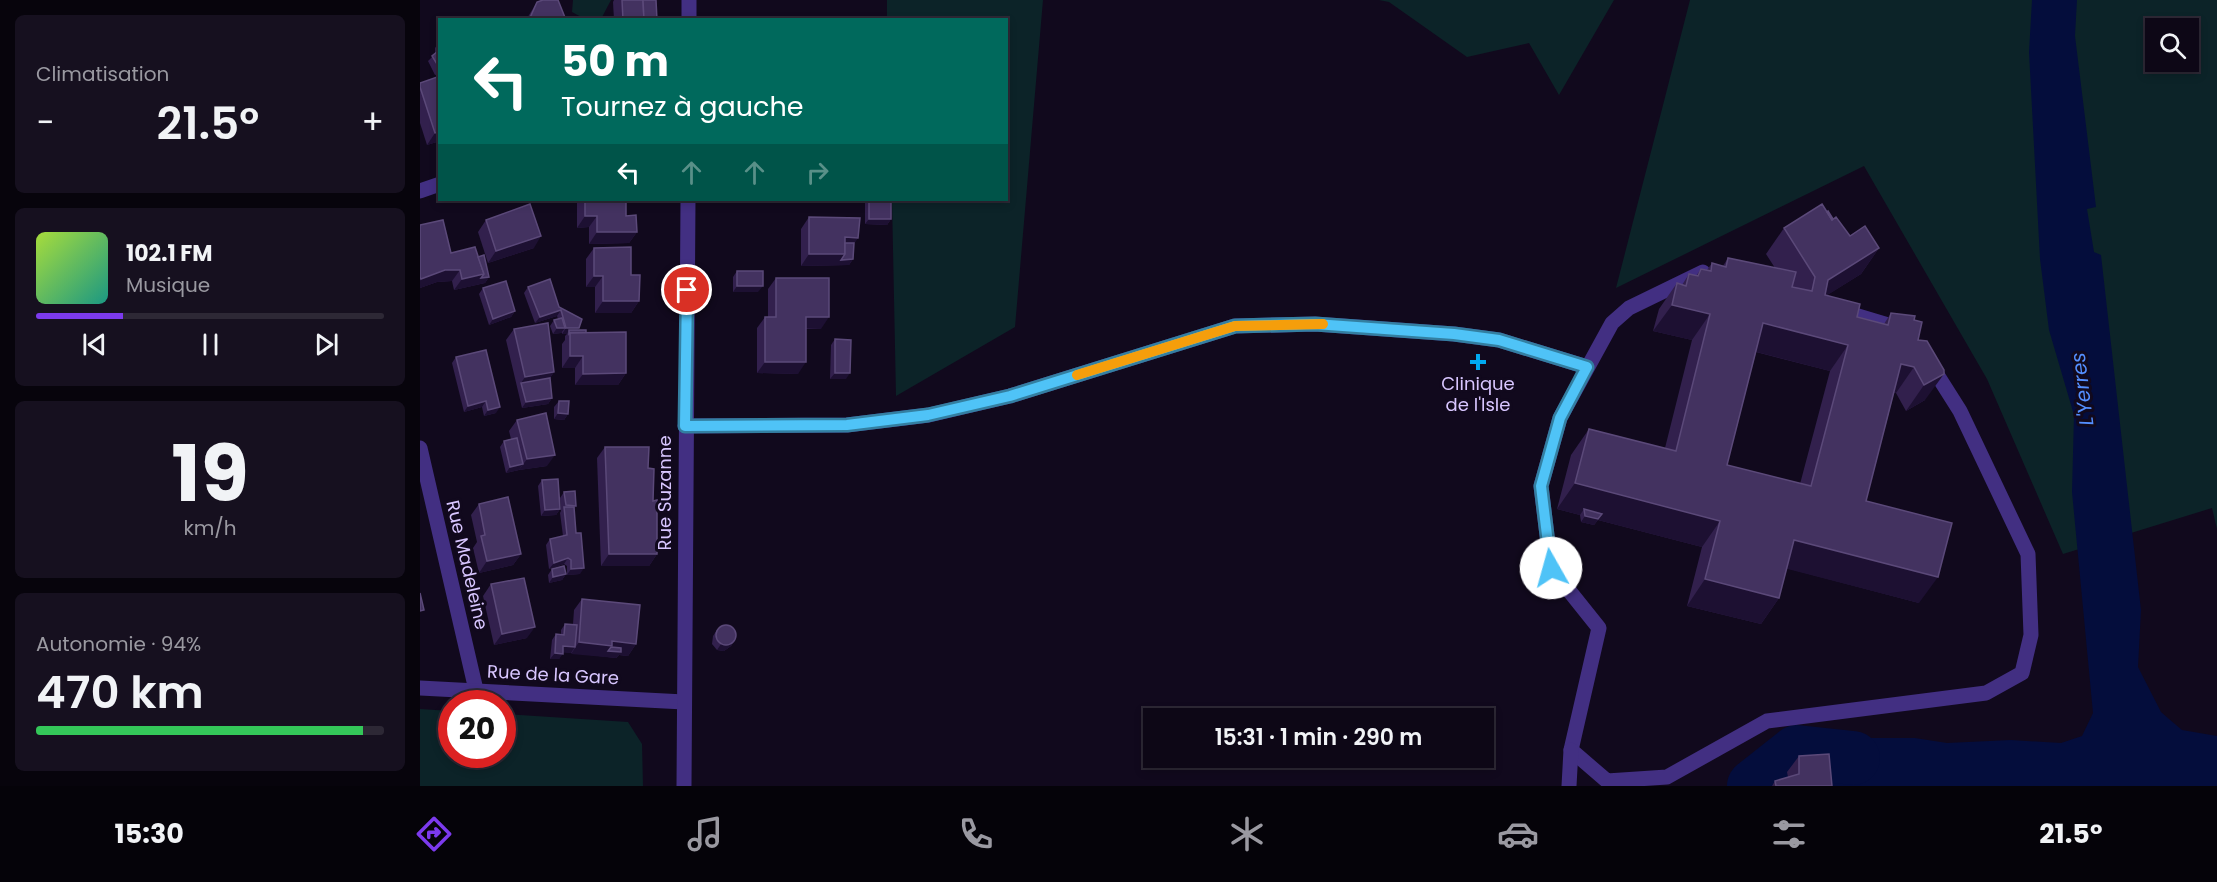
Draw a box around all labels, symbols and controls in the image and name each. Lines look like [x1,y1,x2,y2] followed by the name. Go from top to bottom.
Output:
[2145,18,2199,72] map controls
[2145,18,2199,72] button: search
[561,32,669,91] text: 50 m
[462,42,540,120] icon: left
[36,60,169,88] text: Climatisation
[561,88,803,125] text: Tournez à gauche
[156,92,259,155] text: 21.5°
[36,99,54,146] text: −
[361,99,384,146] text: +
[612,156,645,189] icon: left
[675,156,708,189] icon: ahead
[738,156,771,189] icon: ahead
[801,156,834,189] icon: right
[126,238,213,269] text: 102.1 FM
[661,264,712,315] pin
[126,271,210,299] text: Musique
[670,273,703,306] icon: arrive
[78,328,111,361] icon: previous
[194,328,227,361] icon: pause
[310,328,343,361] icon: next
[2064,351,2100,427] water label: L'Yerres
[1469,353,1487,371] marker: Clinique de l'Isle
[1441,371,1515,417] place label: Clinique de l'Isle
[171,419,249,528] text: 19
[652,435,677,551] street label: Rue Suzanne
[440,498,495,632] street label: Rue Madeleine
[183,514,237,542] text: km/h
[1519,536,1583,600] position arrow
[36,630,201,658] text: Autonomie · 94%
[486,659,620,690] street label: Rue de la Gare
[36,661,204,724] text: 470 km
[438,690,516,768] speed limit sign: 20
[1215,722,1422,753] text: 15:31 · 1 min · 290 m
[413,813,455,855] icon: directions
[684,813,726,855] icon: music
[955,813,997,855] icon: phone
[1226,813,1268,855] icon: climate
[1497,813,1539,855] icon: car
[1768,813,1810,855] icon: filters
[115,815,184,852] text: 15:30
[2039,815,2102,852] text: 21.5°

